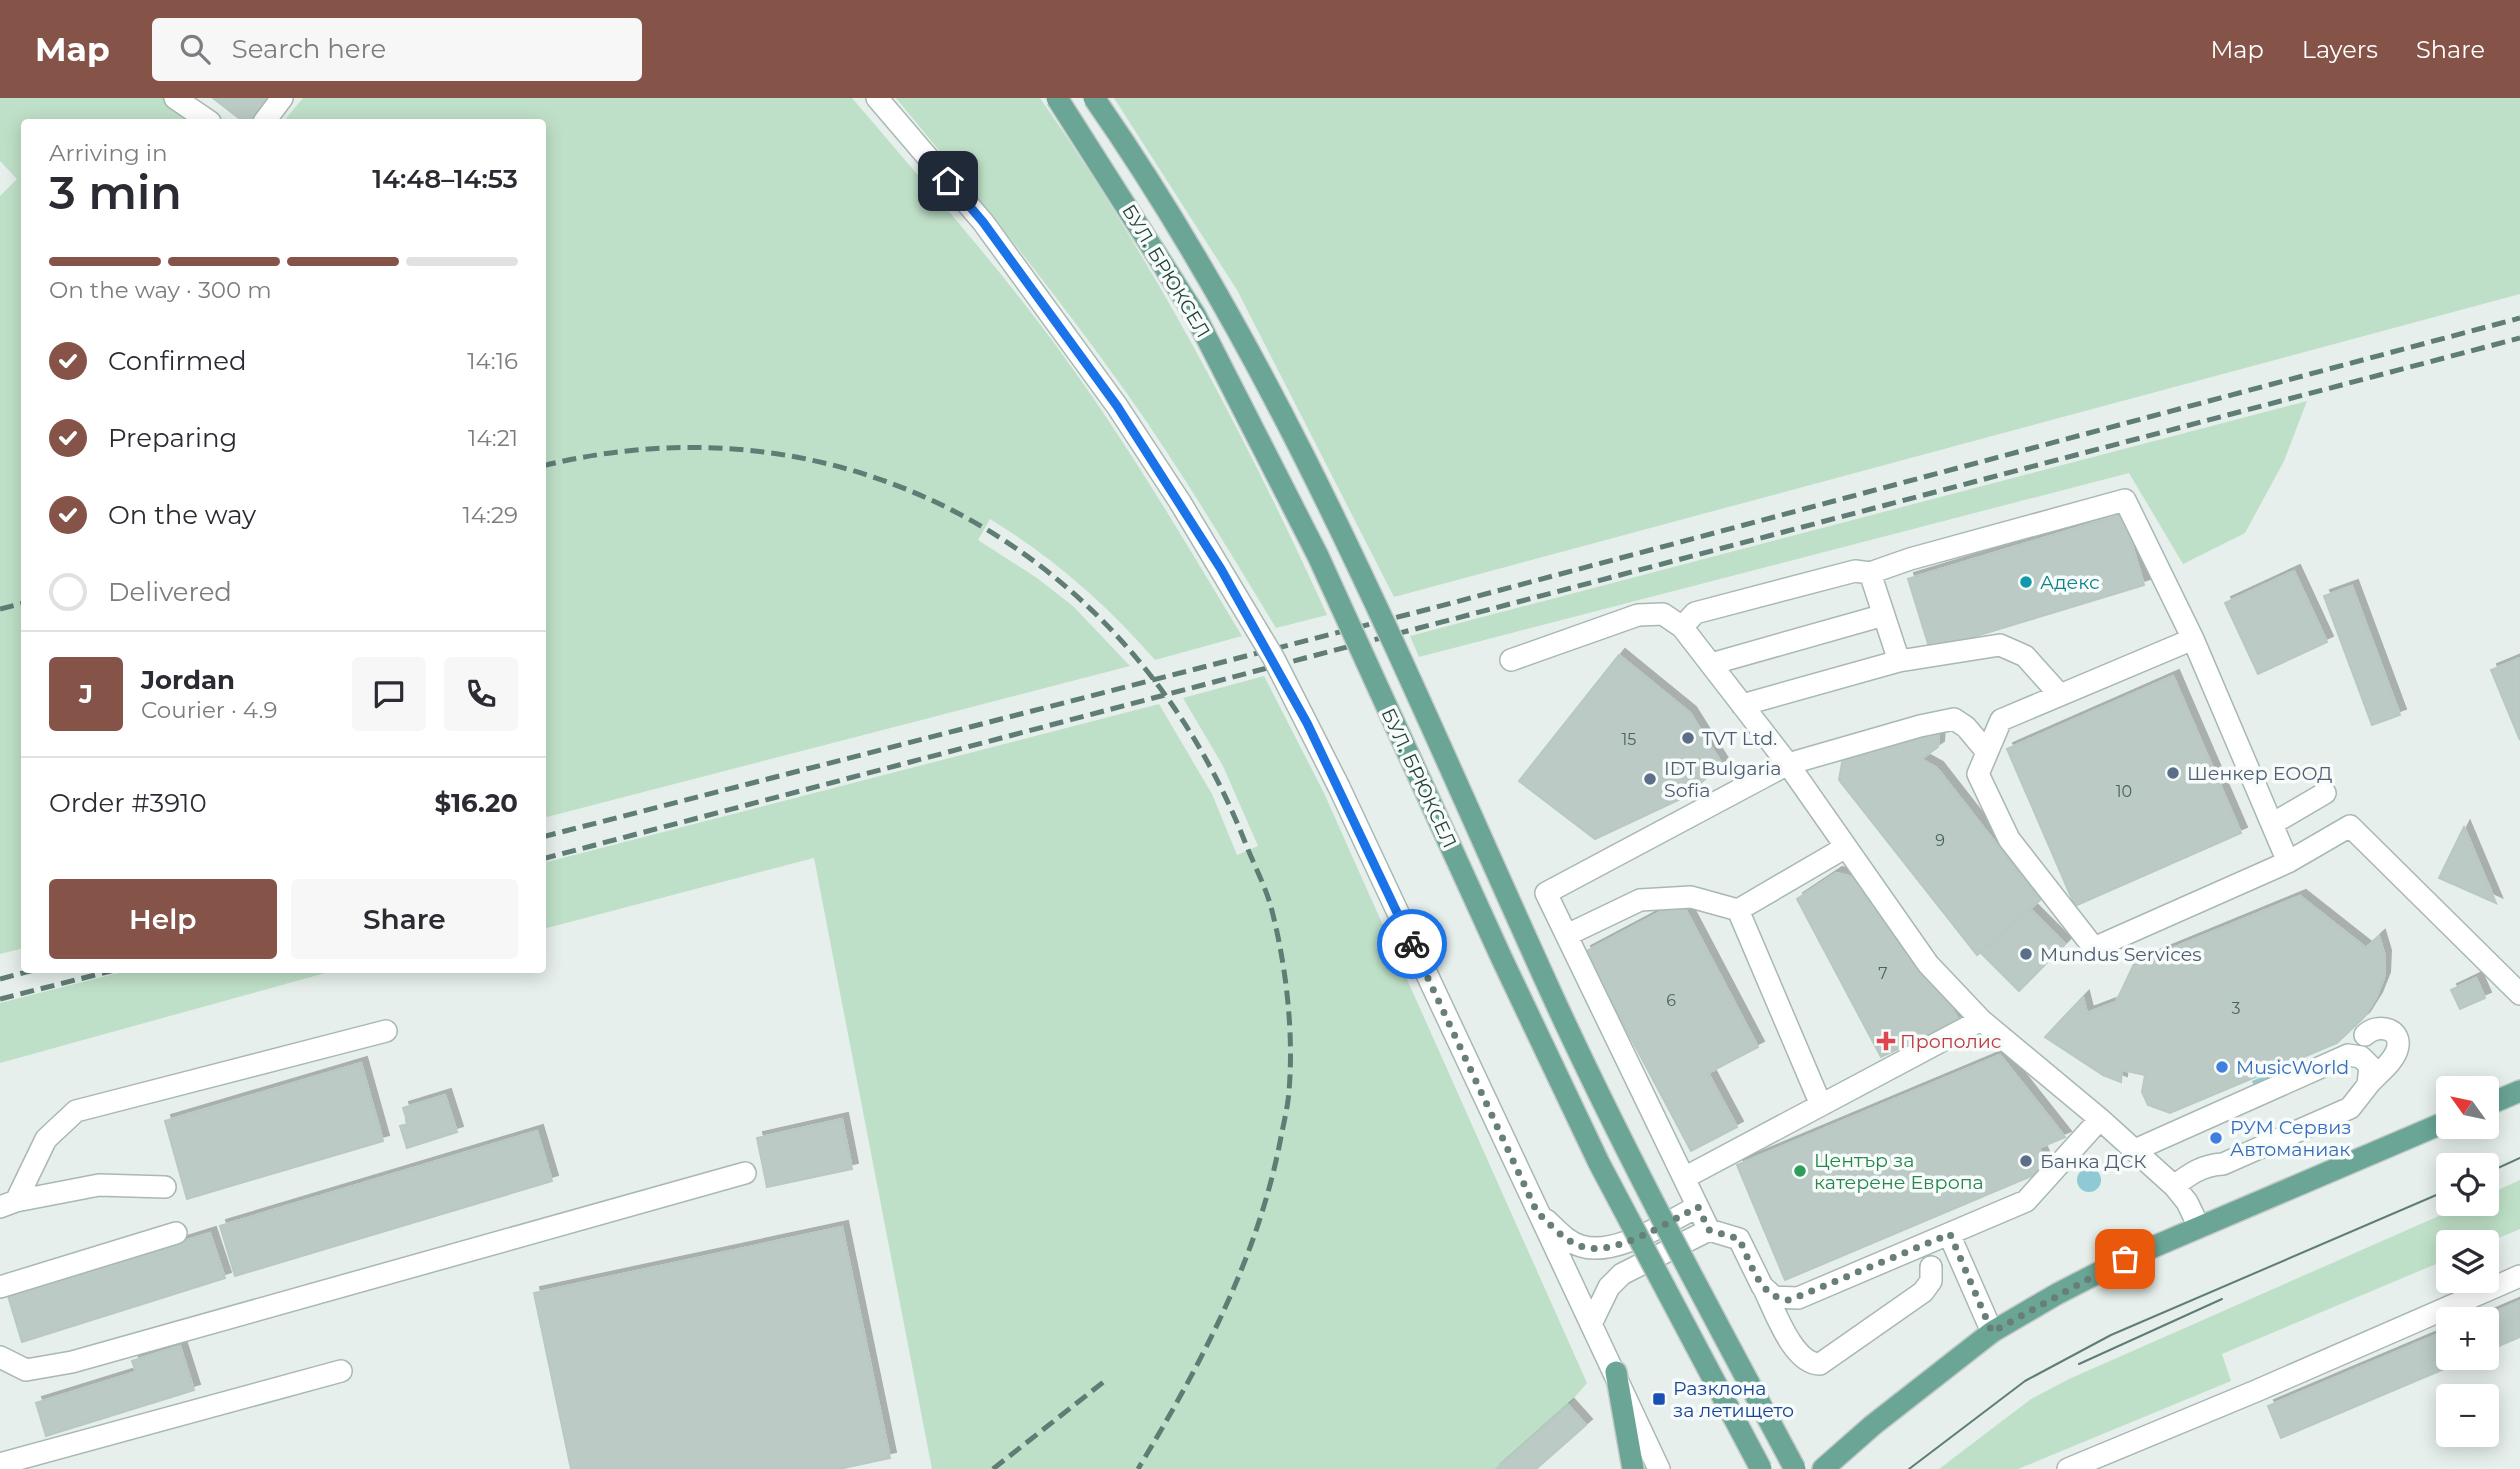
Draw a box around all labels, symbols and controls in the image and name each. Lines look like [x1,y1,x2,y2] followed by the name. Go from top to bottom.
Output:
[152,18,642,81] search box
[35,29,110,69] text: Map
[176,30,214,68] icon: search
[232,33,386,65] text: Search here
[2210,35,2264,64] text: Map
[2302,35,2378,64] text: Layers
[2416,35,2485,64] text: Share
[49,139,168,167] text: Arriving in
[918,151,978,211] pin
[929,162,967,200] icon: home
[372,163,518,195] text: 14:48–14:53
[49,164,182,221] text: 3 min
[1117,200,1215,342] street label: БУЛ. БРЮКСЕЛ
[49,276,272,304] text: On the way · 300 m
[49,342,87,380] icon: check
[108,345,247,377] text: Confirmed
[467,347,518,375] text: 14:16
[49,419,87,457] icon: check
[108,422,237,454] text: Preparing
[468,424,518,452] text: 14:21
[49,496,87,534] icon: check
[108,499,256,531] text: On the way
[462,501,518,529] text: 14:29
[2040,571,2100,594] place label: Адекс
[2018,574,2034,590] marker: Адекс
[108,576,232,608] text: Delivered
[352,657,426,731] button: chat
[444,657,518,731] button: phone
[141,664,235,696] text: Jordan
[79,678,93,710] text: J
[141,696,277,724] text: Courier · 4.9
[1377,704,1461,852] street label: БУЛ. БРЮКСЕЛ
[1702,727,1777,750] place label: TVT Ltd.
[1622,730,1636,749] house number: 15
[1680,730,1696,746] marker: TVT Ltd.
[1664,757,1781,802] place label: IDT Bulgaria Sofia
[2187,762,2332,785] place label: Шенкер ЕООД
[2165,765,2181,781] marker: Шенкер ЕООД
[1642,771,1658,787] marker: IDT Bulgaria Sofia
[2116,782,2132,801] house number: 10
[49,787,207,819] text: Order #3910
[435,787,518,819] text: $16.20
[1935,831,1945,850] house number: 9
[49,879,277,959] button: Help
[291,879,518,959] button: Share
[1377,909,1447,979] courier
[1393,925,1431,963] icon: bike
[2040,943,2201,966] place label: Mundus Services
[2018,946,2034,962] marker: Mundus Services
[1878,964,1888,983] house number: 7
[1666,991,1676,1010] house number: 6
[2231,999,2241,1018] house number: 3
[1900,1030,2002,1053] place label: Прополис
[1878,1033,1894,1049] marker: Прополис
[2236,1056,2349,1079] place label: MusicWorld
[2214,1059,2230,1075] marker: MusicWorld
[2436,1076,2499,1139] north arrow
[2436,1076,2499,1447] map controls
[2230,1116,2352,1161] place label: РУМ Сервиз Автоманиак
[2208,1130,2224,1146] marker: РУМ Сервиз Автоманиак
[1814,1149,1984,1194] place label: Център за катерене Европа
[2040,1150,2147,1173] place label: Банка ДСК
[2018,1153,2034,1169] marker: Банка ДСК
[2436,1153,2499,1216] button: locate
[1792,1163,1808,1179] marker: Център за катерене Европа
[2095,1229,2155,1289] pin
[2436,1230,2499,1293] button: layers
[2106,1240,2144,1278] icon: bag
[2436,1307,2499,1370] button: +
[1673,1377,1794,1422] place label: Разклона за летището
[2436,1384,2499,1447] button: −
[1651,1391,1667,1407] marker: Разклона за летището

